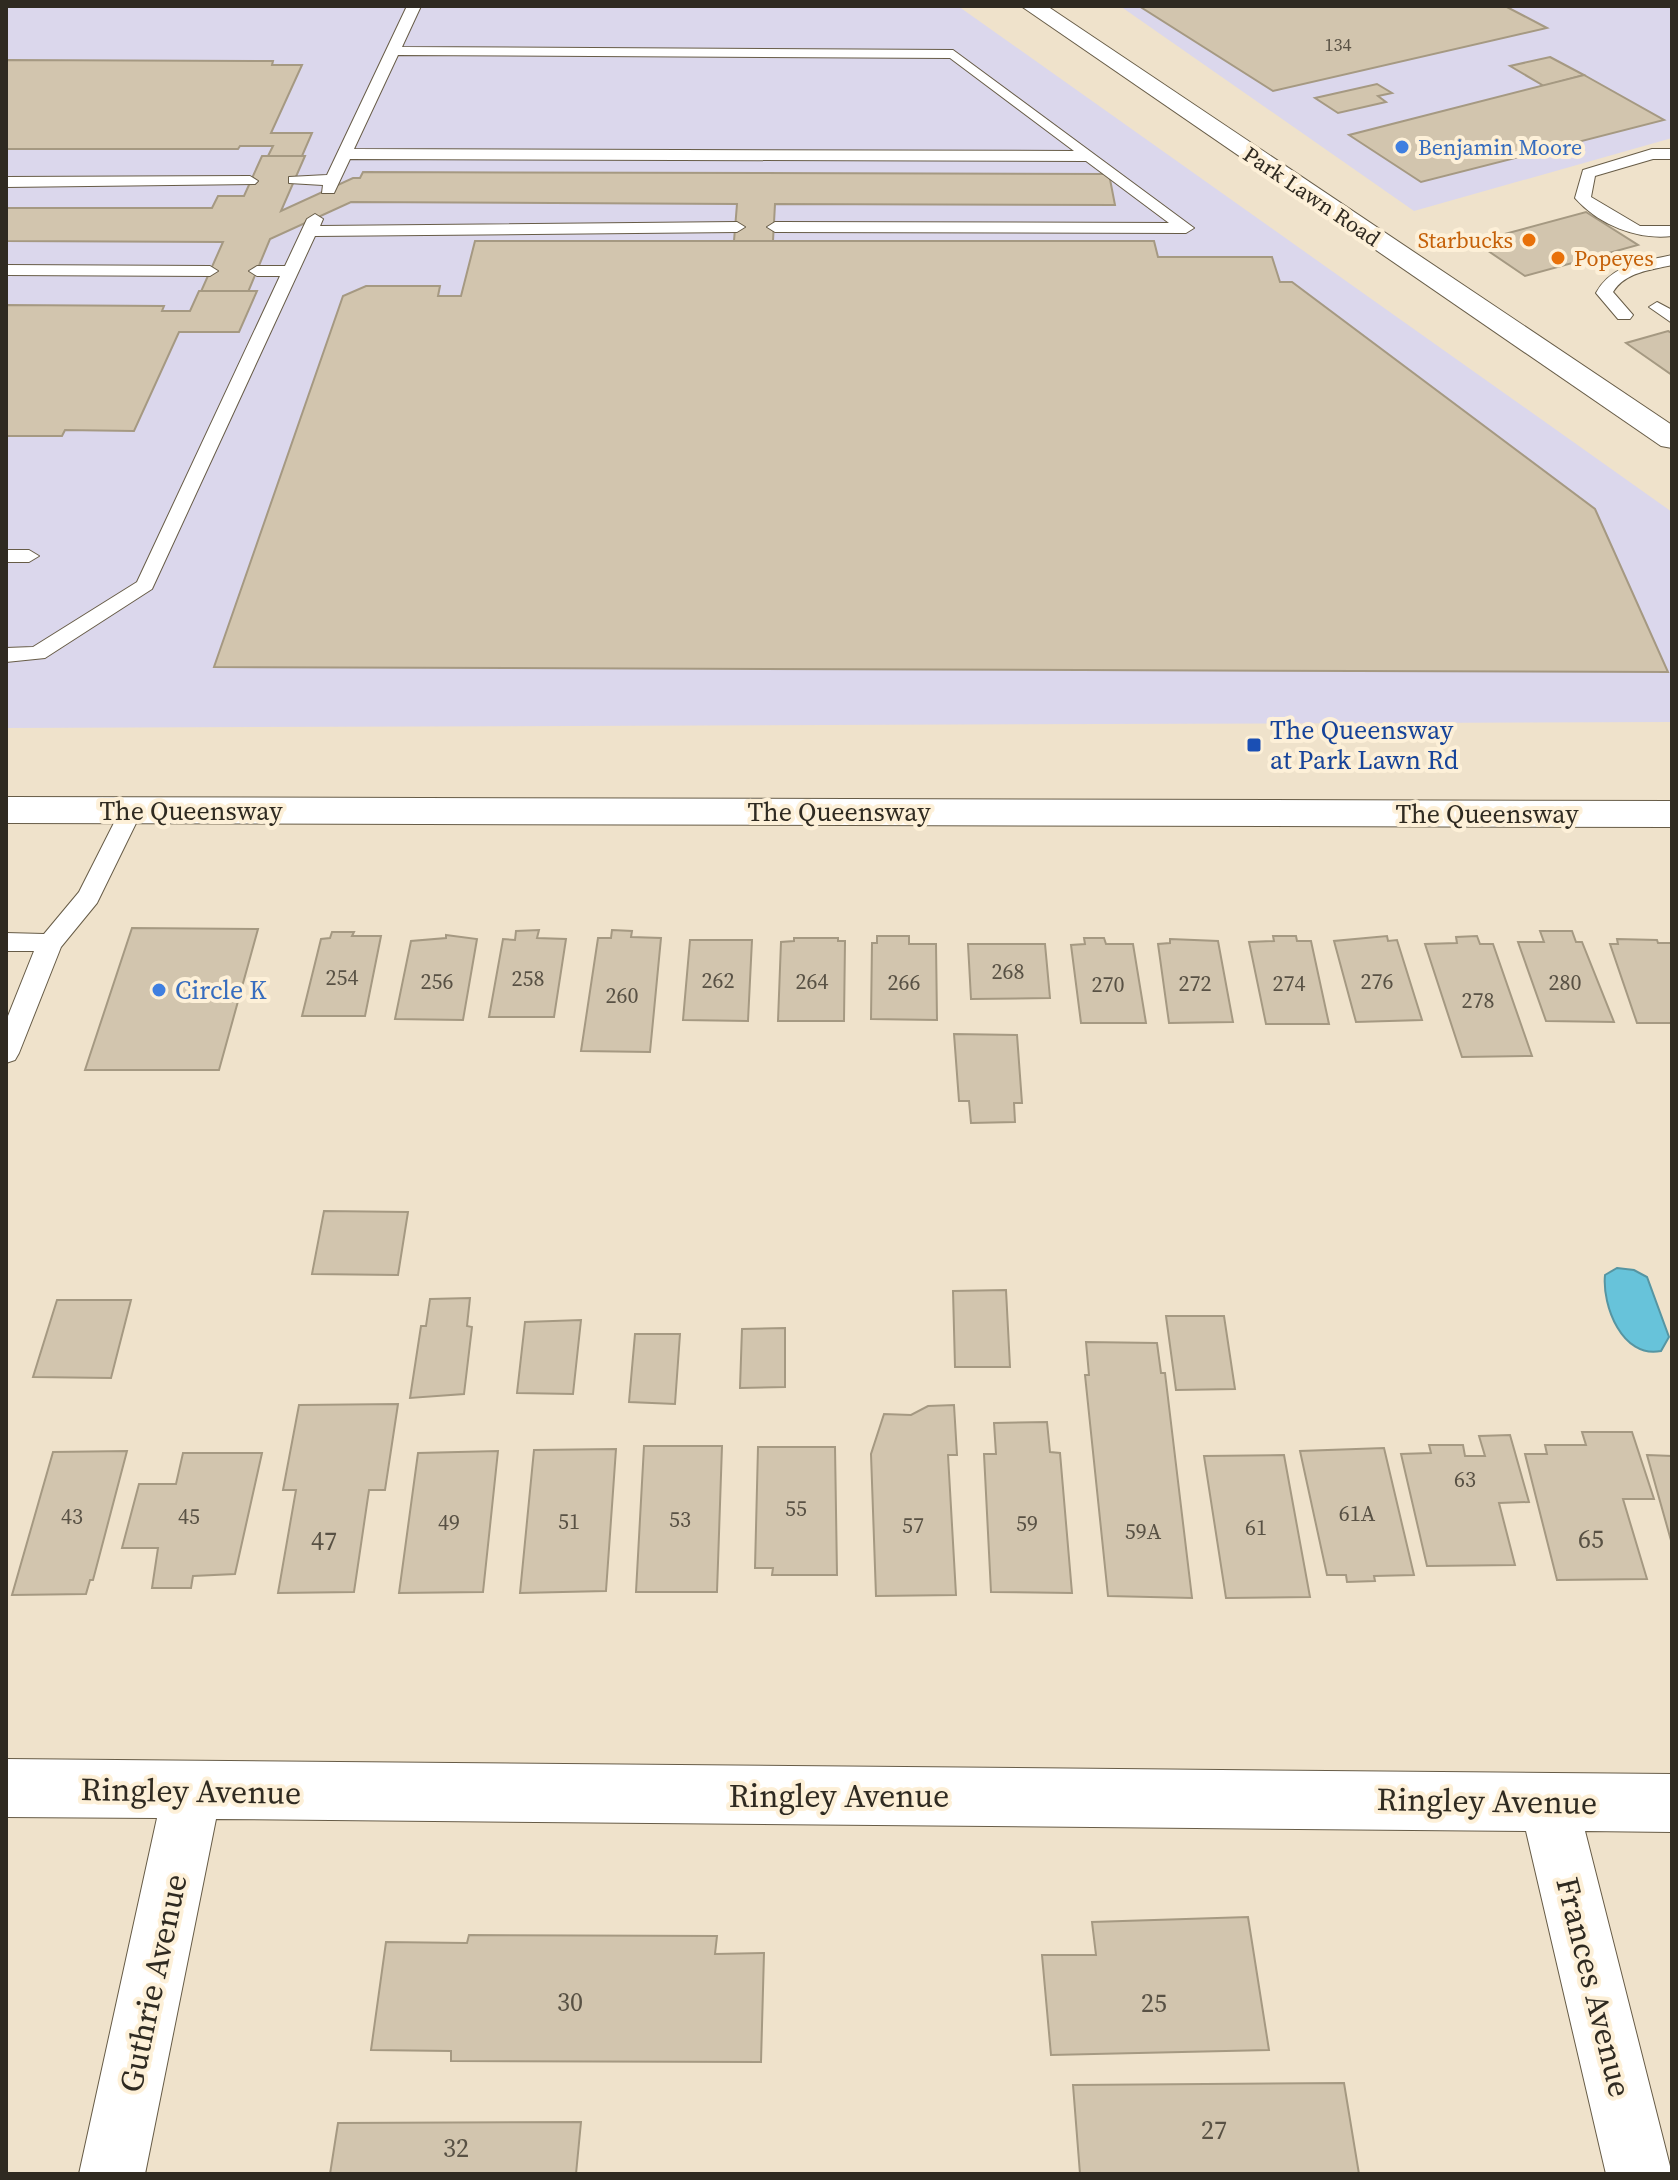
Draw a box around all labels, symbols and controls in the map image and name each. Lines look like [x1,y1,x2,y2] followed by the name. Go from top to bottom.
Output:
[1325,32,1352,57] house number: 134
[1418,132,1582,162] place label: Benjamin Moore
[1393,138,1411,156] marker: Benjamin Moore
[1238,139,1387,253] street label: Park Lawn Road
[1418,225,1513,255] place label: Starbucks
[1520,231,1538,249] marker: Starbucks
[1574,243,1654,273] place label: Popeyes
[1549,249,1567,267] marker: Popeyes
[1270,712,1459,778] place label: The Queensway at Park Lawn Rd
[1245,736,1263,754] marker: The Queensway at Park Lawn Rd
[99,793,283,829] street label: The Queensway
[747,794,931,830] street label: The Queensway
[1395,796,1579,832] street label: The Queensway
[991,956,1025,986] house number: 268
[325,962,359,992] house number: 254
[511,963,545,993] house number: 258
[701,965,735,995] house number: 262
[420,966,454,996] house number: 256
[795,966,829,996] house number: 264
[1360,966,1394,996] house number: 276
[887,967,921,997] house number: 266
[1548,967,1582,997] house number: 280
[1178,968,1212,998] house number: 272
[1272,968,1306,998] house number: 274
[1091,969,1125,999] house number: 270
[175,972,267,1008] place label: Circle K
[605,980,639,1010] house number: 260
[150,981,168,999] marker: Circle K
[1461,985,1495,1015] house number: 278
[1454,1464,1476,1494] house number: 63
[785,1493,807,1523] house number: 55
[1339,1498,1376,1528] house number: 61A
[61,1501,83,1531] house number: 43
[178,1501,200,1531] house number: 45
[669,1504,691,1534] house number: 53
[558,1506,580,1536] house number: 51
[438,1507,460,1537] house number: 49
[1016,1508,1038,1538] house number: 59
[902,1510,924,1540] house number: 57
[1245,1512,1267,1542] house number: 61
[1125,1516,1162,1546] house number: 59A
[1578,1521,1604,1557] house number: 65
[311,1523,337,1559] house number: 47
[80,1767,302,1815] street label: Ringley Avenue
[729,1774,949,1818] street label: Ringley Avenue
[1376,1777,1598,1825] street label: Ringley Avenue
[108,1870,198,2096] street label: Guthrie Avenue
[1545,1873,1643,2101] street label: Frances Avenue
[557,1984,583,2020] house number: 30
[1141,1985,1167,2021] house number: 25
[1201,2112,1227,2148] house number: 27
[443,2130,469,2166] house number: 32

